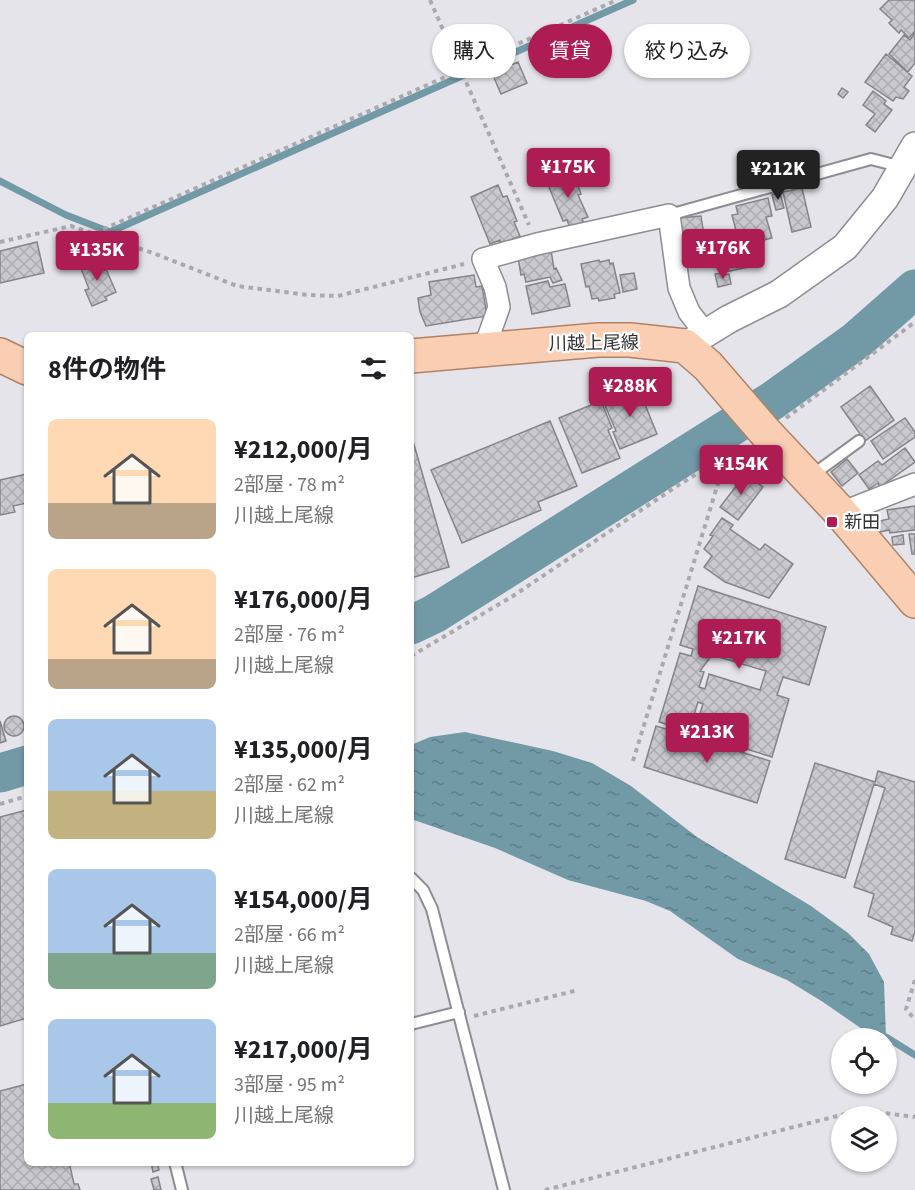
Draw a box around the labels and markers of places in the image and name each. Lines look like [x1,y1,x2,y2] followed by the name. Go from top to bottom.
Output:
[526,148,610,199] pin: ¥175K
[736,150,820,201] pin: ¥212K
[681,229,765,280] pin: ¥176K
[55,231,139,282] pin: ¥135K
[588,367,672,418] pin: ¥288K
[699,445,783,496] pin: ¥154K
[844,510,880,535] place label: 新田
[825,515,839,529] marker: 新田
[697,619,781,670] pin: ¥217K
[665,713,749,764] pin: ¥213K

